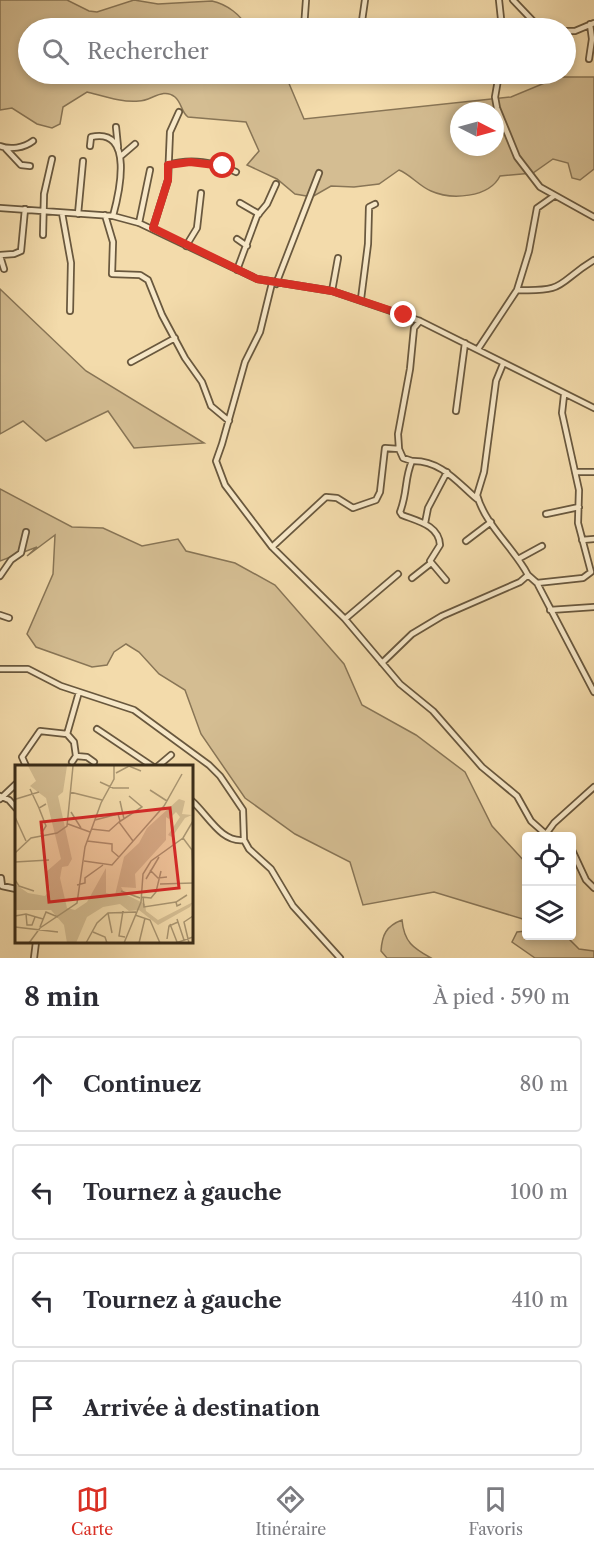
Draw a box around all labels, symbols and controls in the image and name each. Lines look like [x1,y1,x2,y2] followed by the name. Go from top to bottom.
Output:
[18,18,576,84] search box
[39,35,72,68] icon: search
[87,38,209,65] text: Rechercher
[450,102,504,156] north arrow
[209,152,235,178] route start
[390,301,416,327] route end
[15,765,194,943] inset map
[522,832,576,940] map controls
[522,832,576,886] button: locate
[522,886,576,940] button: layers
[24,981,100,1013] text: 8 min
[433,985,570,1009] text: À pied · 590 m
[26,1068,59,1101] icon: ahead
[83,1071,202,1098] text: Continuez
[520,1072,568,1096] text: 80 m
[26,1176,59,1209] icon: left
[83,1179,282,1206] text: Tournez à gauche
[510,1180,568,1204] text: 100 m
[26,1284,59,1317] icon: left
[83,1287,282,1314] text: Tournez à gauche
[511,1288,568,1312] text: 410 m
[26,1392,59,1425] icon: arrive
[83,1395,320,1422] text: Arrivée à destination
[71,1483,113,1539] tab: Carte
[255,1483,326,1539] tab: Itinéraire
[468,1483,523,1539] tab: Favoris

